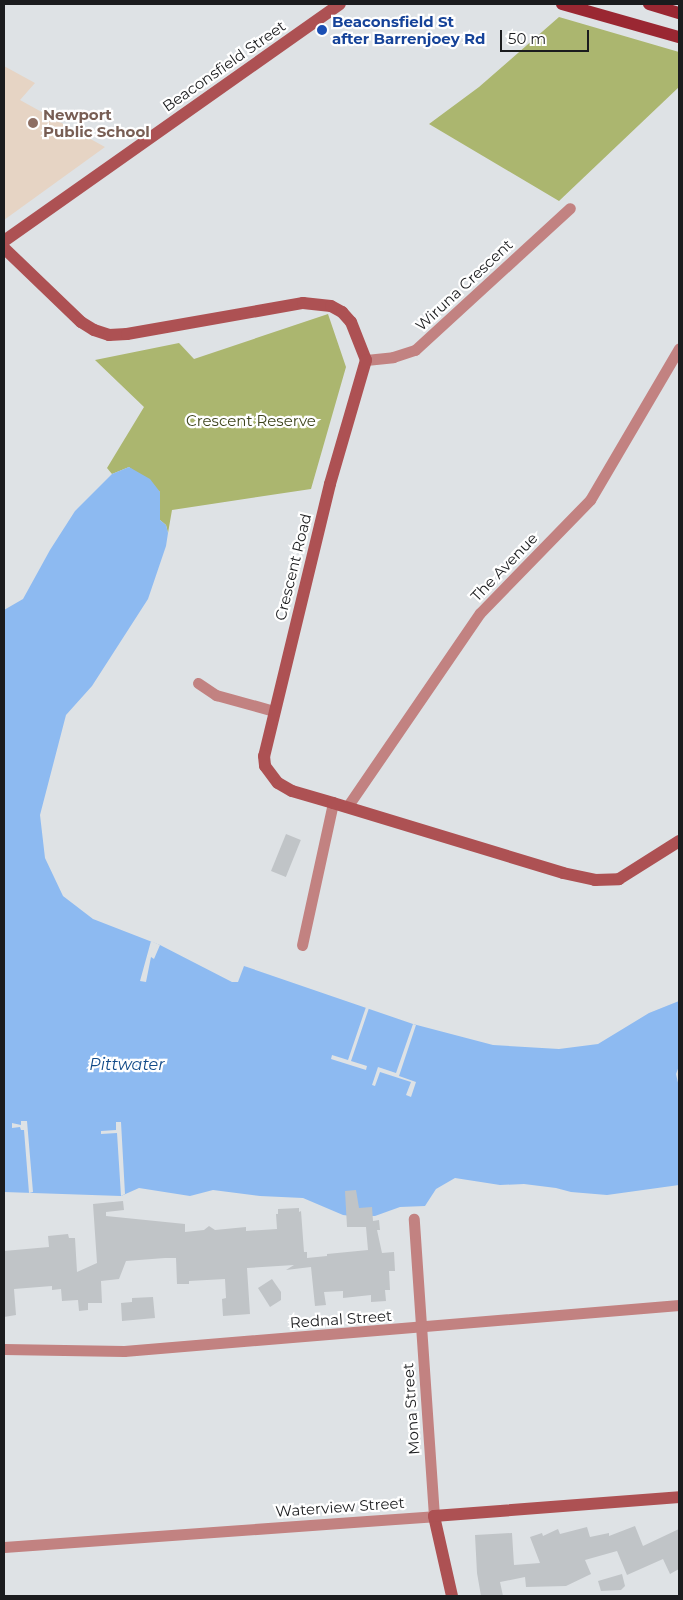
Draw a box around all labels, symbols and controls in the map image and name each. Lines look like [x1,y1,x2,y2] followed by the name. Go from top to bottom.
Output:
[332,12,485,47] place label: Beaconsfield St after Barrenjoey Rd
[159,17,289,115] street label: Beaconsfield Street
[503,20,592,52] scale bar
[316,24,328,36] marker: Beaconsfield St after Barrenjoey Rd
[508,29,546,48] text: 50 m
[43,105,150,140] place label: Newport Public School
[27,117,39,129] marker: Newport Public School
[412,235,516,335] street label: Wiruna Crescent
[186,412,316,430] park label: Crescent Reserve
[271,512,315,622] street label: Crescent Road
[467,529,541,605] street label: The Avenue
[89,1055,165,1075] water label: Pittwater
[289,1306,393,1332] street label: Rednal Street
[399,1362,423,1456] street label: Mona Street
[275,1494,405,1520] street label: Waterview Street

